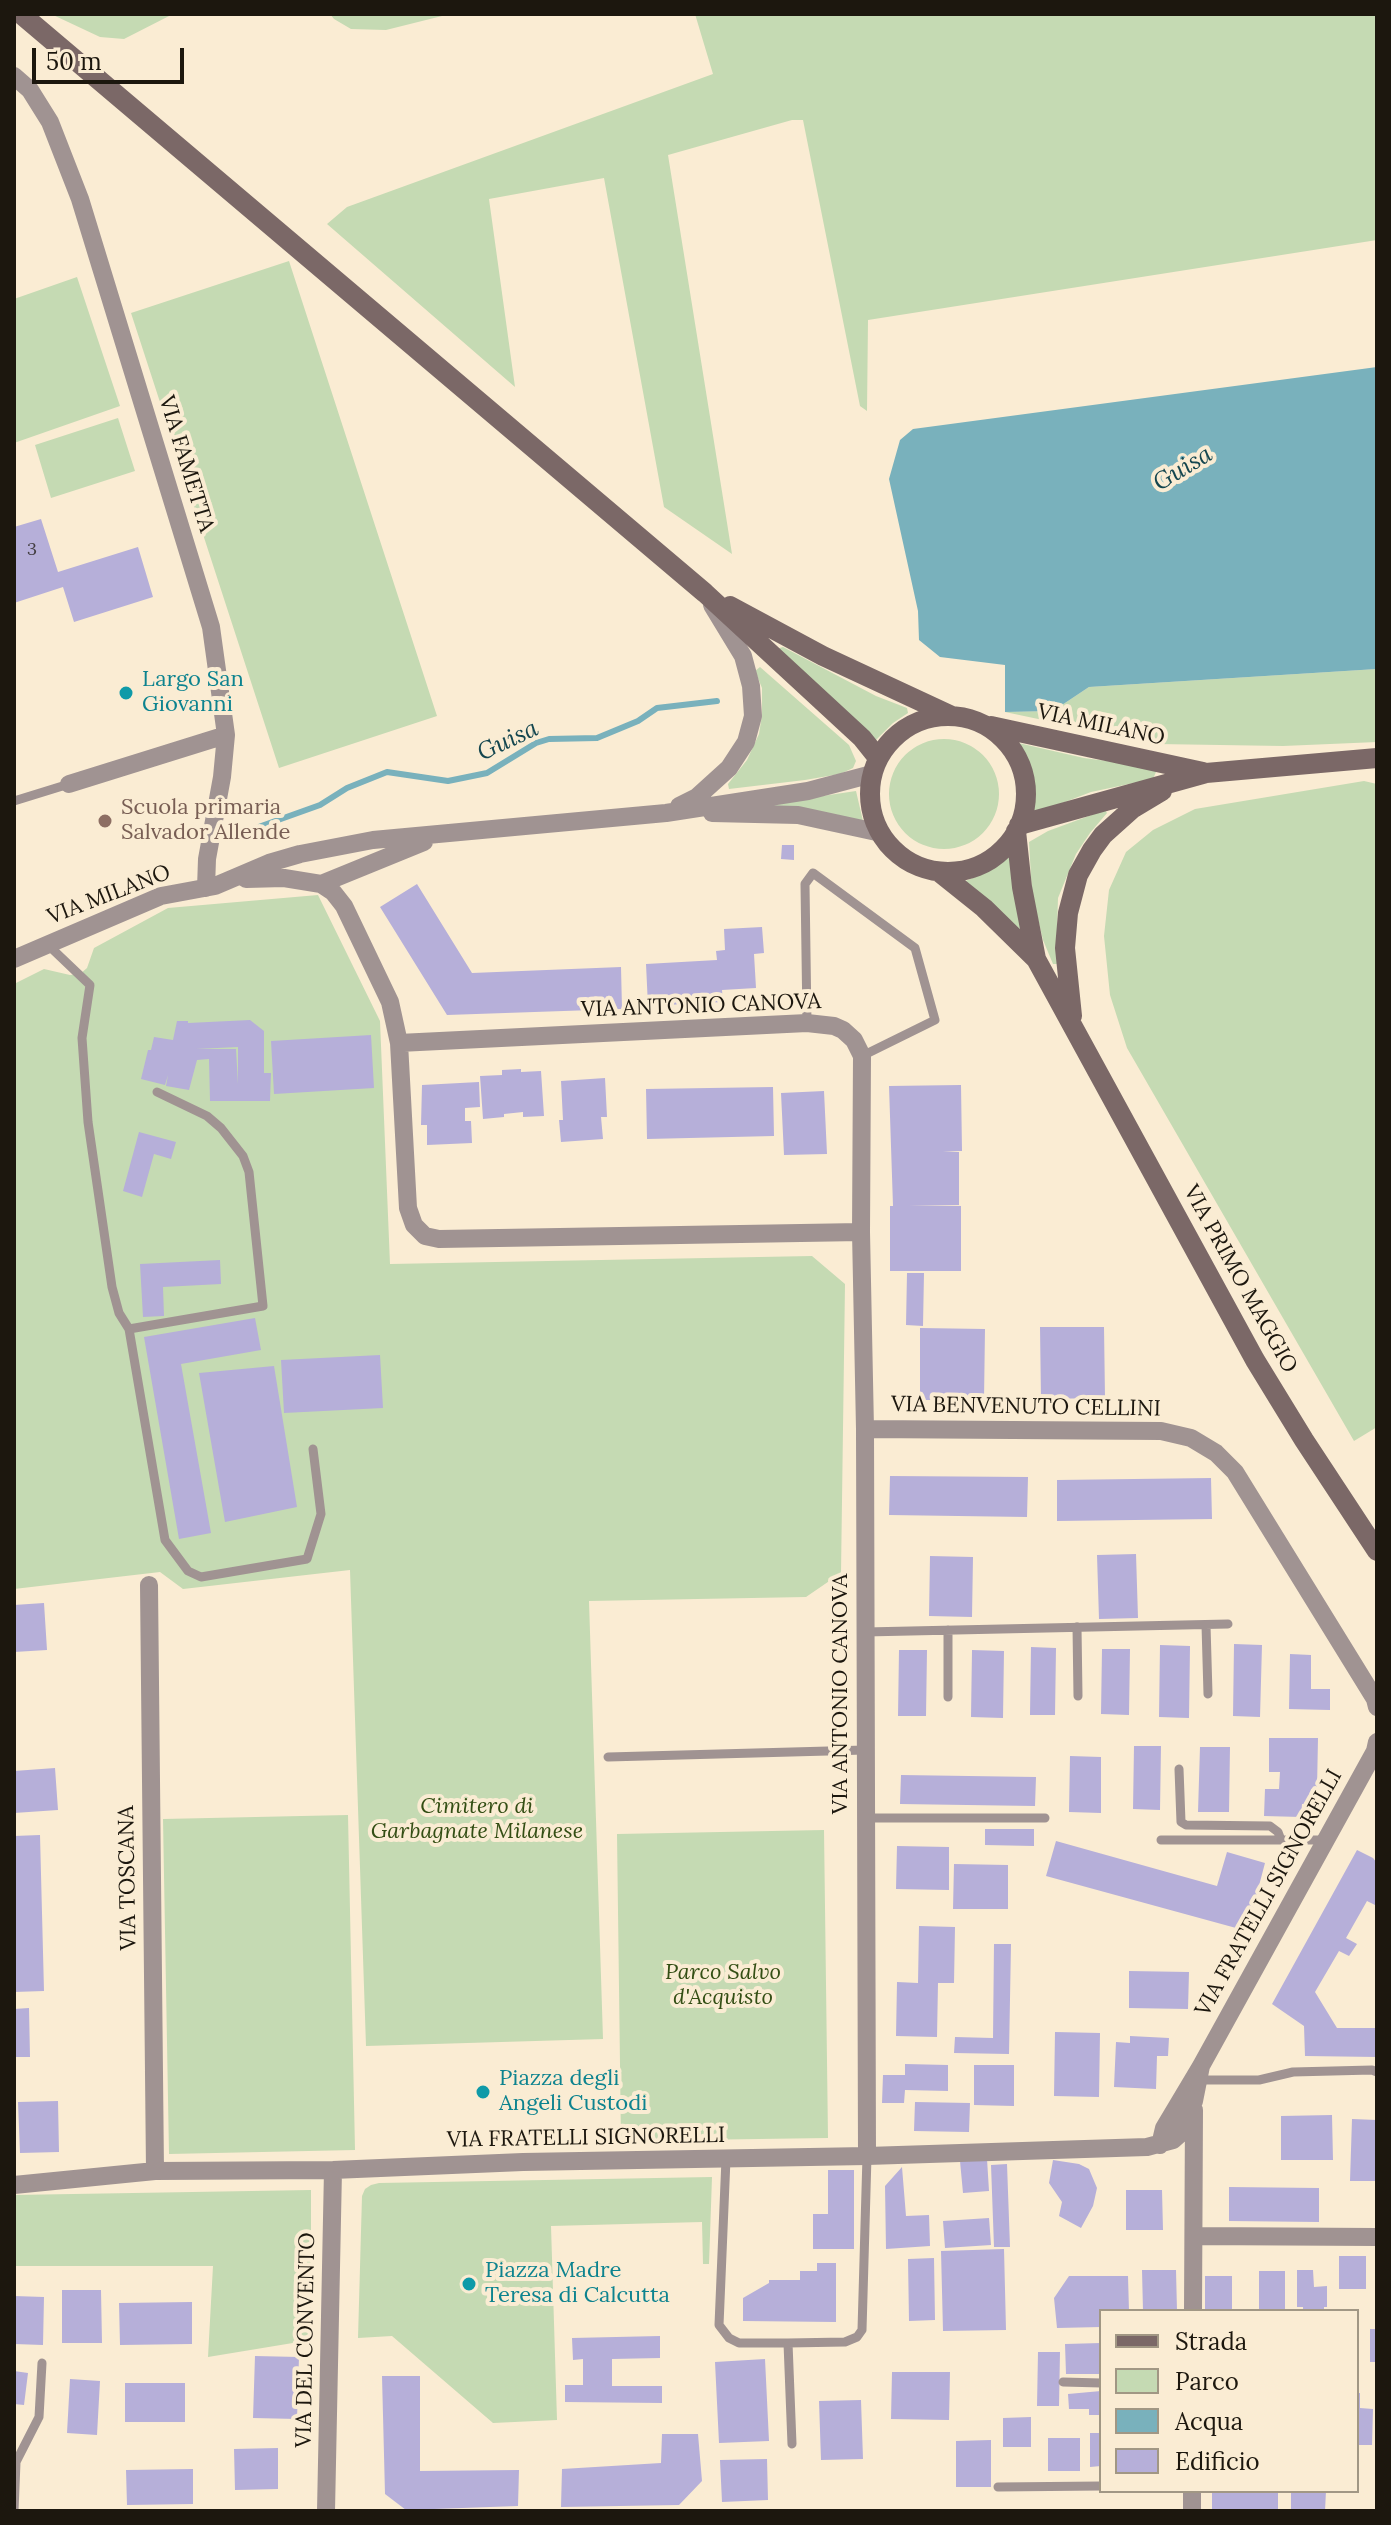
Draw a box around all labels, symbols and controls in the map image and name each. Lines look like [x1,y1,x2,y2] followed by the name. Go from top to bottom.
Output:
[36,32,188,82] scale bar
[46,46,102,77] text: 50 m
[153,392,219,536] street label: VIA FAMETTA
[1148,440,1218,498] water label: Guisa
[27,539,37,561] house number: 3
[142,667,244,718] place label: Largo San Giovanni
[117,684,135,702] marker: Largo San Giovanni
[1035,699,1167,751] street label: VIA MILANO
[473,715,543,767] water label: Guisa
[121,795,290,846] place label: Scuola primaria Salvador Allende
[96,812,114,830] marker: Scuola primaria Salvador Allende
[44,859,174,931] street label: VIA MILANO
[580,989,822,1023] street label: VIA ANTONIO CANOVA
[1177,1180,1303,1378] street label: VIA PRIMO MAGGIO
[891,1391,1161,1423] street label: VIA BENVENUTO CELLINI
[828,1574,854,1814] street label: VIA ANTONIO CANOVA
[1190,1765,1348,2021] street label: VIA FRATELLI SIGNORELLI
[371,1794,583,1846] park label: Cimitero di Garbagnate Milanese
[114,1805,142,1951] street label: VIA TOSCANA
[665,1960,781,2012] park label: Parco Salvo d'Acquisto
[499,2066,647,2118] place label: Piazza degli Angeli Custodi
[474,2083,492,2101] marker: Piazza degli Angeli Custodi
[447,2122,725,2154] street label: VIA FRATELLI SIGNORELLI
[291,2232,321,2448] street label: VIA DEL CONVENTO
[485,2258,670,2310] place label: Piazza Madre Teresa di Calcutta
[460,2275,478,2293] marker: Piazza Madre Teresa di Calcutta
[1099,2309,1359,2493] legend
[1175,2326,1247,2357] text: Strada
[1175,2366,1239,2397] text: Parco
[1175,2406,1243,2437] text: Acqua
[1175,2446,1260,2477] text: Edificio

